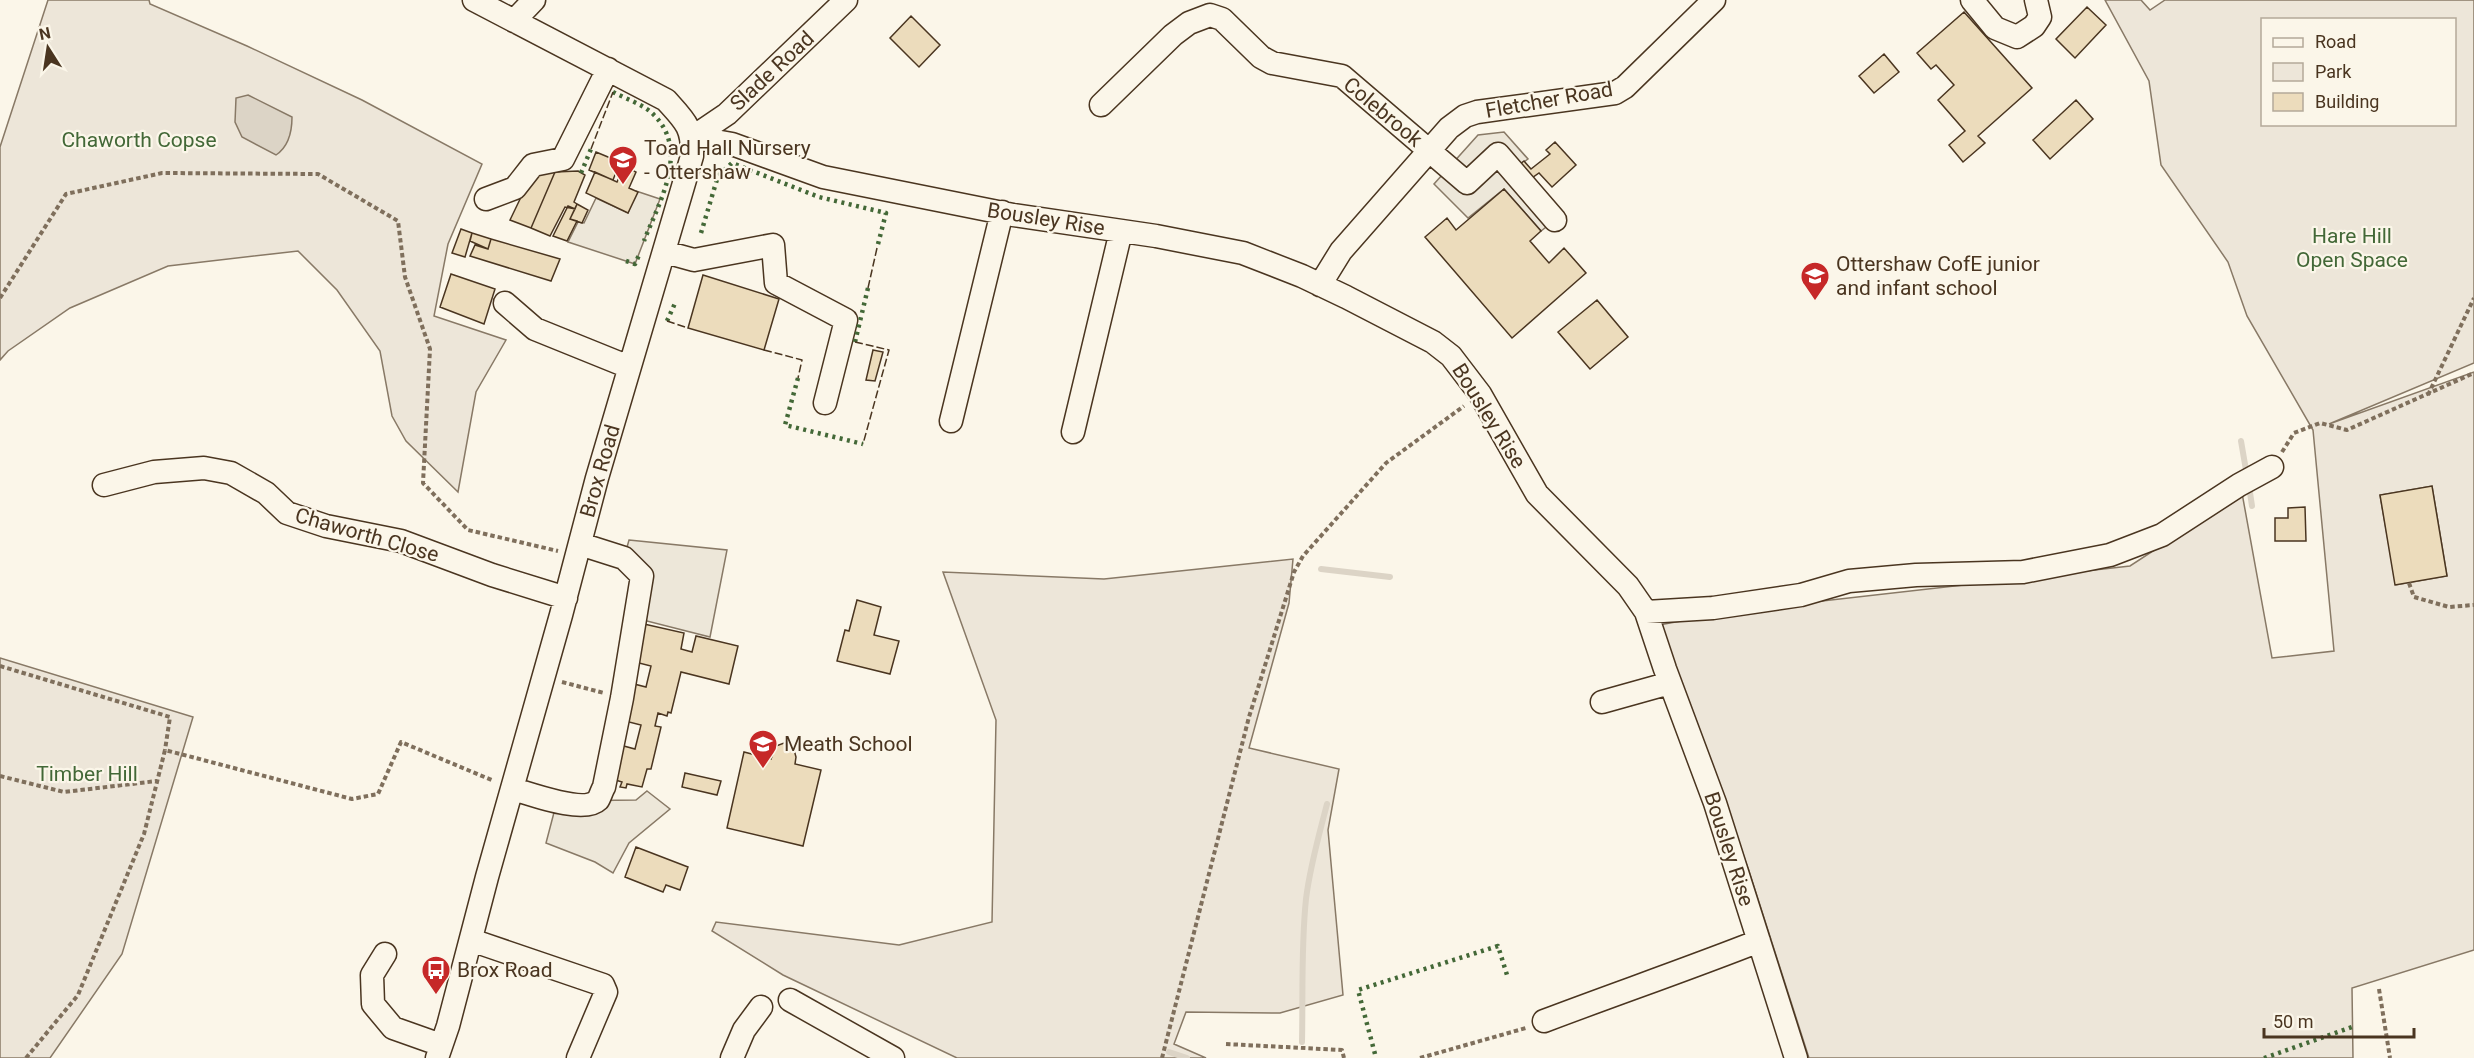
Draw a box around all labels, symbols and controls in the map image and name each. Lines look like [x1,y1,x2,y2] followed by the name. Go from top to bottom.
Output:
[18,18,78,78] north arrow
[2261,18,2456,126] legend
[37,23,52,44] text: N
[725,26,819,116] street label: Slade Road
[2315,31,2356,52] text: Road
[2315,61,2352,82] text: Park
[1339,72,1427,152] street label: Colebrook
[1483,77,1615,123] street label: Fletcher Road
[2315,91,2379,112] text: Building
[61,128,217,152] park label: Chaworth Copse
[644,136,811,184] place label: Toad Hall Nursery - Ottershaw
[607,144,639,186] school or university icon: Toad Hall Nursery - Ottershaw
[985,198,1107,240] street label: Bousley Rise
[2296,224,2408,272] park label: Hare Hill Open Space
[1836,252,2040,300] place label: Ottershaw CofE junior and infant school
[1799,260,1831,302] school or university icon: Ottershaw CofE junior and infant school
[1447,359,1531,473] street label: Bousley Rise
[575,422,625,520] street label: Brox Road
[292,503,442,567] street label: Chaworth Close
[747,728,779,770] school or university icon: Meath School
[784,732,913,756] place label: Meath School
[36,762,138,786] park label: Timber Hill
[1699,789,1759,909] street label: Bousley Rise
[420,954,452,996] bus stop icon: Brox Road
[457,958,553,982] place label: Brox Road
[2264,1001,2414,1039] scale bar
[2273,1011,2313,1032] text: 50 m

